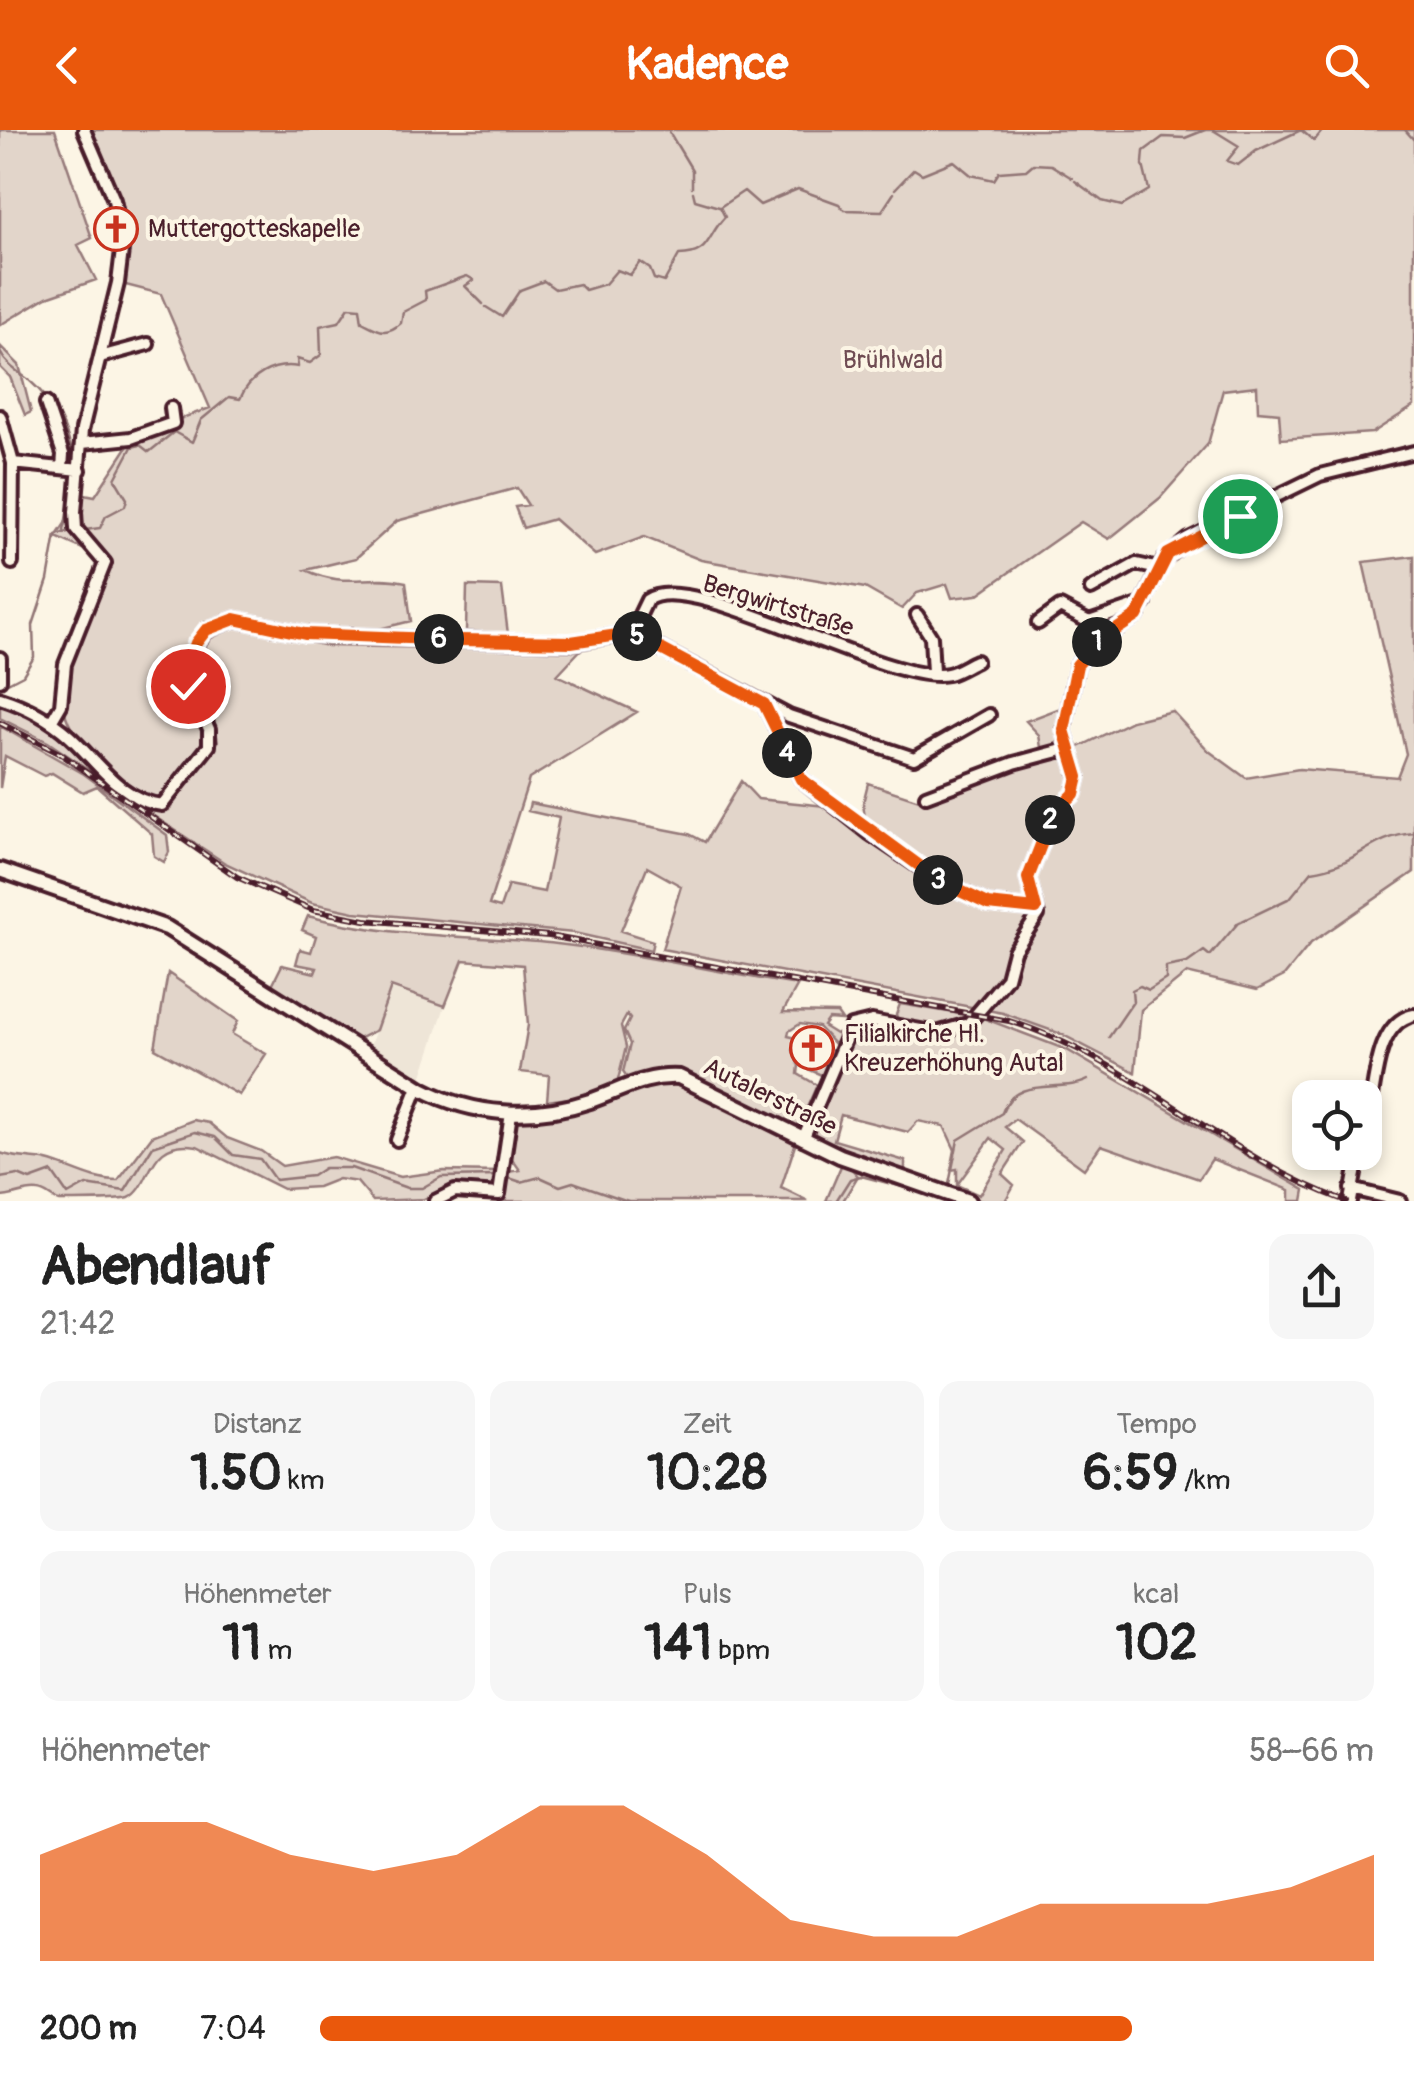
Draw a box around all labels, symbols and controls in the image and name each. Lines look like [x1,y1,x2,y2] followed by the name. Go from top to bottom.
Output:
[626,37,788,93] text: Kadence
[40,38,95,93] icon: back
[1319,38,1374,93] icon: search
[93,206,139,252] church icon: Muttergotteskapelle
[148,214,361,245] place label: Muttergotteskapelle
[843,345,943,376] park label: Brühlwald
[1198,474,1283,559] pin
[1213,489,1268,544] icon: arrive
[699,568,858,644] street label: Bergwirtstraße
[612,611,662,661] pin: 5
[414,614,464,664] pin: 6
[1072,617,1122,667] pin: 1
[629,618,645,653] text: 5
[431,621,447,656] text: 6
[1092,624,1102,659] text: 1
[146,644,231,729] pin
[161,659,216,714] icon: check
[762,728,812,778] pin: 4
[779,735,795,770] text: 4
[1025,795,1075,845] pin: 2
[1042,802,1058,837] text: 2
[913,855,963,905] pin: 3
[930,862,946,897] text: 3
[844,1019,1064,1079] place label: Filialkirche Hl. Kreuzerhöhung Autal
[789,1025,835,1071] church icon: Filialkirche Hl. Kreuzerhöhung Autal
[698,1051,842,1143] street label: Autalerstraße
[1292,1080,1382,1170] map controls
[1292,1080,1382,1170] button: locate
[40,1232,274,1301] text: Abendlauf
[1269,1234,1374,1339] button: share
[40,1304,115,1344] text: 21:42
[213,1407,302,1442] text: Distanz
[682,1407,732,1442] text: Zeit
[1116,1407,1197,1442] text: Tempo
[190,1442,282,1505] text: 1.50
[647,1442,767,1505] text: 10:28
[1083,1442,1178,1505] text: 6:59
[282,1463,325,1498] text: km
[1178,1463,1231,1498] text: /km
[183,1577,332,1612] text: Höhenmeter
[683,1577,731,1612] text: Puls
[1134,1577,1179,1612] text: kcal
[222,1612,261,1675] text: 11
[644,1612,712,1675] text: 141
[1116,1612,1197,1675] text: 102
[261,1633,292,1668] text: m
[712,1633,770,1668] text: bpm
[40,1731,210,1771] text: Höhenmeter
[1249,1731,1374,1771] text: 58–66 m
[40,2009,137,2049] text: 200 m
[200,2009,266,2049] text: 7:04

